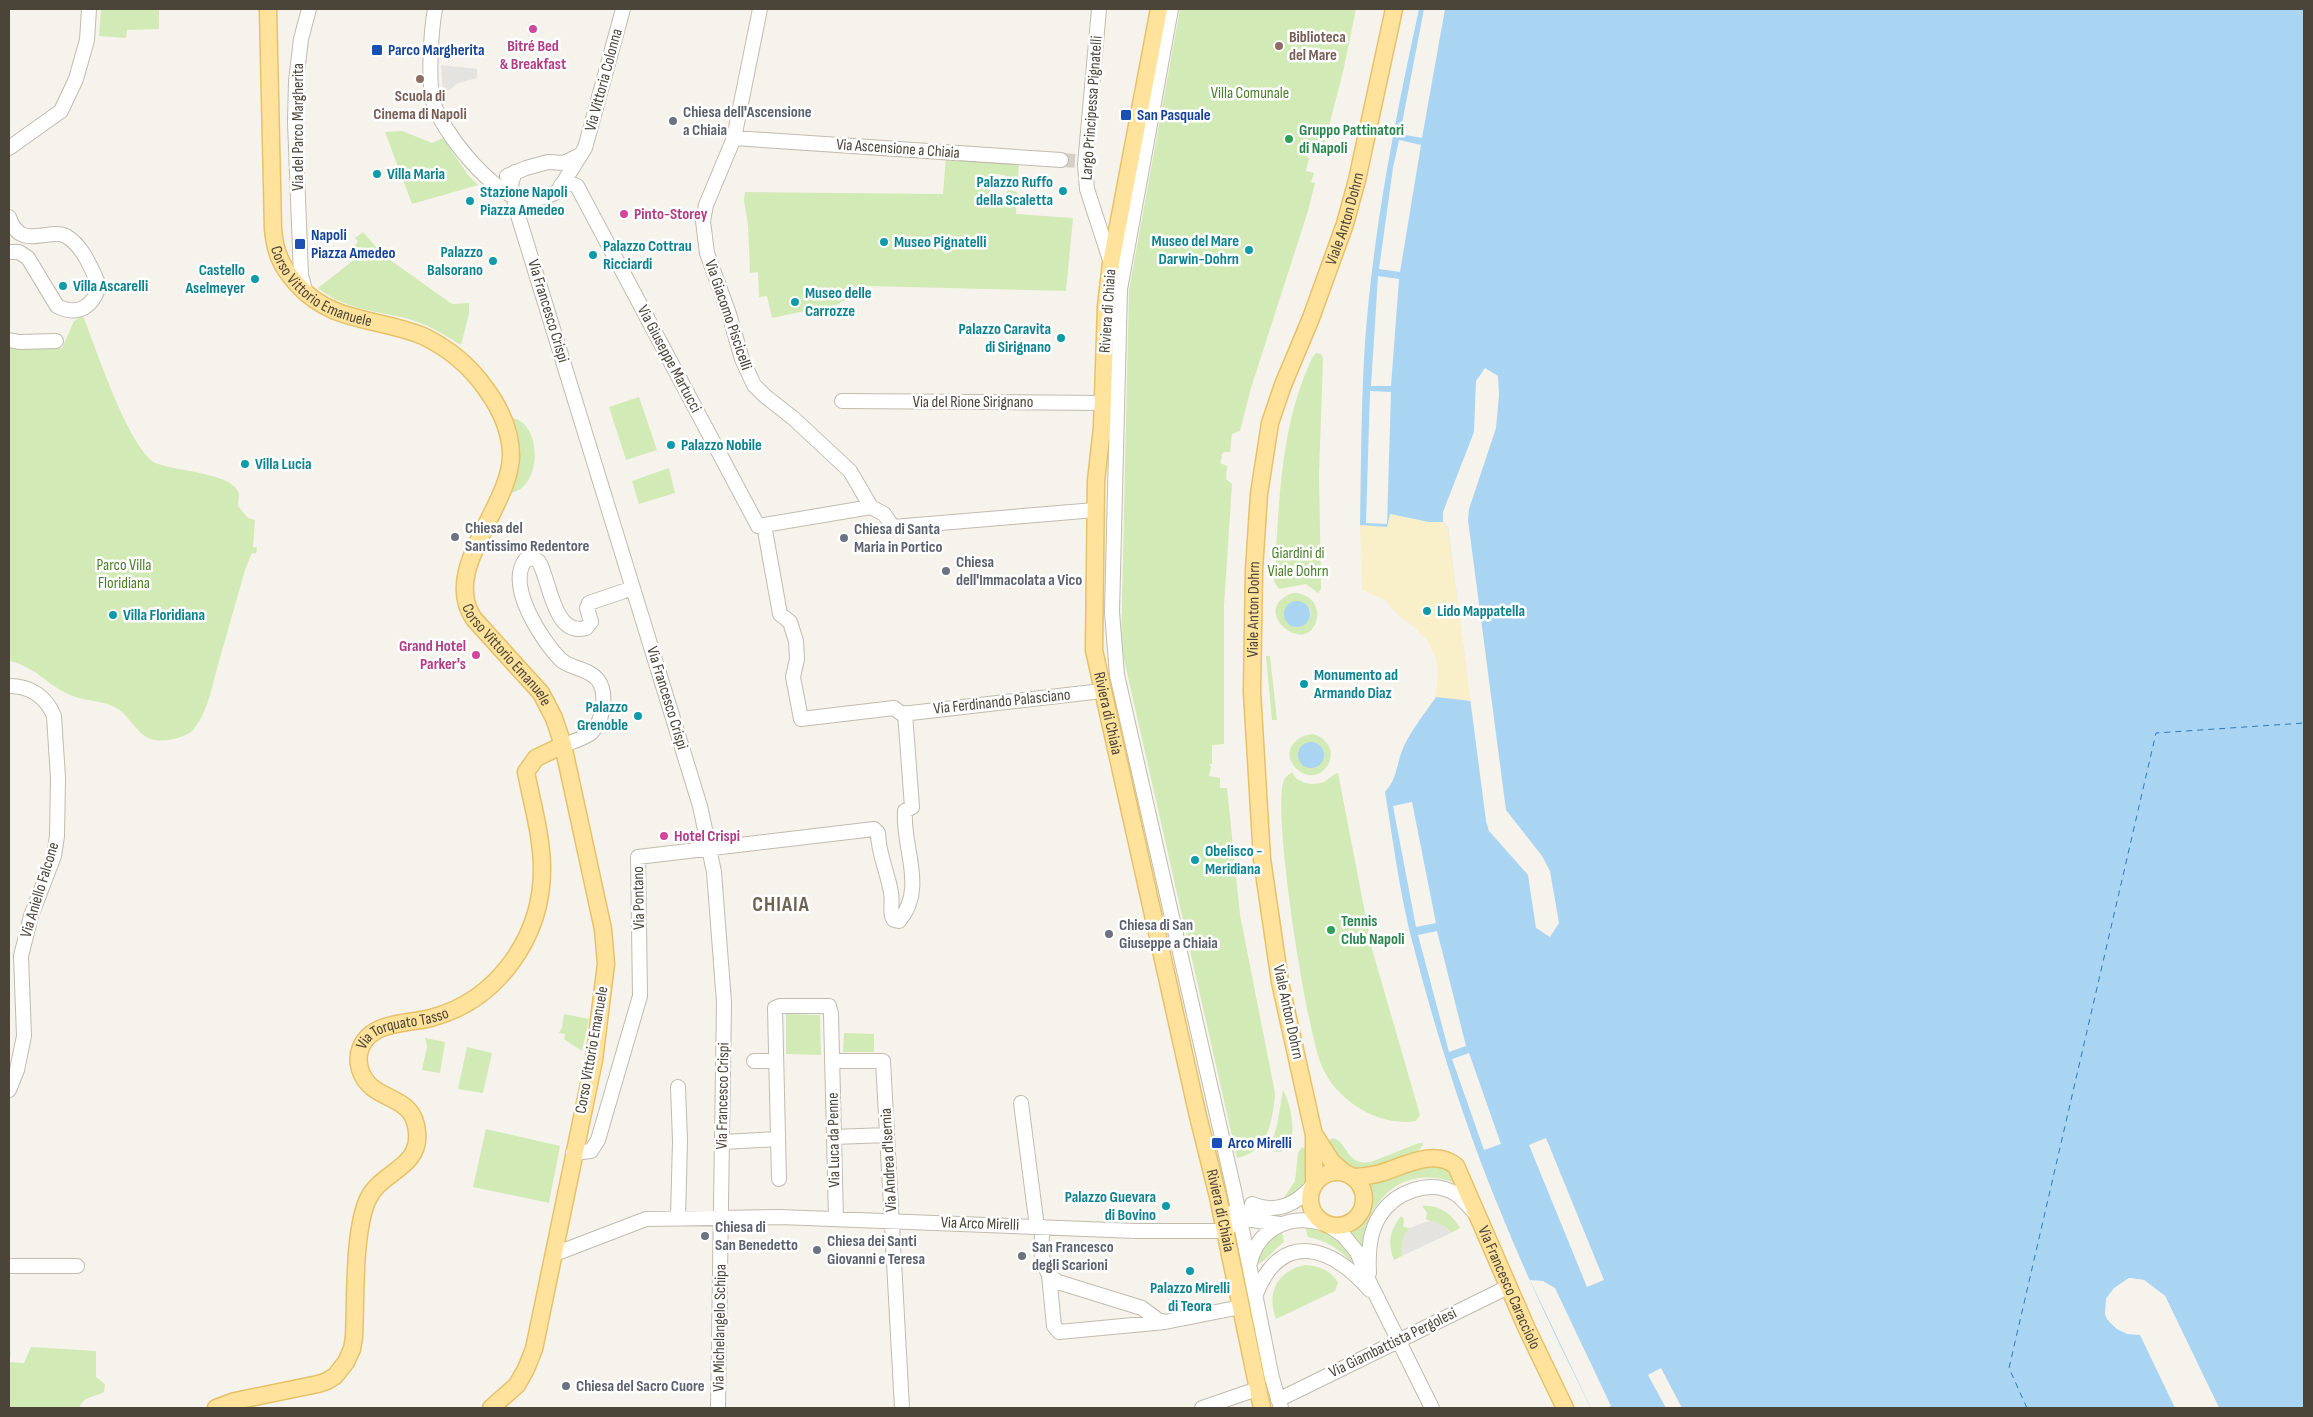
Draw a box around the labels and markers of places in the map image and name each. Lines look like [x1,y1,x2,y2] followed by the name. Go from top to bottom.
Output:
[527,23,539,35] marker: Bitré Bed & Breakfast
[1289,28,1346,65] place label: Biblioteca del Mare
[500,37,566,74] place label: Bitré Bed & Breakfast
[1273,40,1285,52] marker: Biblioteca del Mare
[388,41,485,60] place label: Parco Margherita
[370,43,384,57] marker: Parco Margherita
[414,73,426,85] marker: Scuola di Cinema di Napoli
[373,87,467,124] place label: Scuola di Cinema di Napoli
[683,103,812,140] place label: Chiesa dell'Ascensione a Chiaia
[1137,106,1211,125] place label: San Pasquale
[1119,108,1133,122] marker: San Pasquale
[667,115,679,127] marker: Chiesa dell'Ascensione a Chiaia
[1299,121,1404,158] place label: Gruppo Pattinatori di Napoli
[1283,133,1295,145] marker: Gruppo Pattinatori di Napoli
[387,165,445,184] place label: Villa Maria
[371,168,383,180] marker: Villa Maria
[976,173,1053,210] place label: Palazzo Ruffo della Scaletta
[480,183,568,220] place label: Stazione Napoli Piazza Amedeo
[1057,185,1069,197] marker: Palazzo Ruffo della Scaletta
[464,195,476,207] marker: Stazione Napoli Piazza Amedeo
[634,205,708,224] place label: Pinto-Storey
[618,208,630,220] marker: Pinto-Storey
[311,226,395,263] place label: Napoli Piazza Amedeo
[1152,232,1239,269] place label: Museo del Mare Darwin-Dohrn
[894,233,986,252] place label: Museo Pignatelli
[878,236,890,248] marker: Museo Pignatelli
[293,237,307,251] marker: Napoli Piazza Amedeo
[603,237,692,274] place label: Palazzo Cottrau Ricciardi
[427,243,483,280] place label: Palazzo Balsorano
[1243,244,1255,256] marker: Museo del Mare Darwin-Dohrn
[587,249,599,261] marker: Palazzo Cottrau Ricciardi
[487,255,499,267] marker: Palazzo Balsorano
[184,261,245,298] place label: Castello Aselmeyer
[249,273,261,285] marker: Castello Aselmeyer
[73,277,148,296] place label: Villa Ascarelli
[57,280,69,292] marker: Villa Ascarelli
[805,284,872,321] place label: Museo delle Carrozze
[789,296,801,308] marker: Museo delle Carrozze
[959,320,1051,357] place label: Palazzo Caravita di Sirignano
[1055,332,1067,344] marker: Palazzo Caravita di Sirignano
[681,436,762,455] place label: Palazzo Nobile
[665,439,677,451] marker: Palazzo Nobile
[255,455,311,474] place label: Villa Lucia
[239,458,251,470] marker: Villa Lucia
[465,519,589,556] place label: Chiesa del Santissimo Redentore
[854,520,942,557] place label: Chiesa di Santa Maria in Portico
[449,531,461,543] marker: Chiesa del Santissimo Redentore
[838,532,850,544] marker: Chiesa di Santa Maria in Portico
[956,553,1082,590] place label: Chiesa dell'Immacolata a Vico
[940,565,952,577] marker: Chiesa dell'Immacolata a Vico
[1437,602,1525,621] place label: Lido Mappatella
[1421,605,1433,617] marker: Lido Mappatella
[123,606,205,625] place label: Villa Floridiana
[107,609,119,621] marker: Villa Floridiana
[399,637,466,674] place label: Grand Hotel Parker's
[470,649,482,661] marker: Grand Hotel Parker's
[1313,666,1398,703] place label: Monumento ad Armando Diaz
[1298,678,1310,690] marker: Monumento ad Armando Diaz
[577,698,628,735] place label: Palazzo Grenoble
[632,710,644,722] marker: Palazzo Grenoble
[674,827,740,846] place label: Hotel Crispi
[658,830,670,842] marker: Hotel Crispi
[1205,842,1262,879] place label: Obelisco - Meridiana
[1189,854,1201,866] marker: Obelisco - Meridiana
[1341,912,1405,949] place label: Tennis Club Napoli
[1119,916,1218,953] place label: Chiesa di San Giuseppe a Chiaia
[1325,924,1337,936] marker: Tennis Club Napoli
[1103,928,1115,940] marker: Chiesa di San Giuseppe a Chiaia
[1227,1134,1292,1153] place label: Arco Mirelli
[1210,1136,1224,1150] marker: Arco Mirelli
[1065,1188,1156,1225] place label: Palazzo Guevara di Bovino
[1160,1200,1172,1212] marker: Palazzo Guevara di Bovino
[715,1218,798,1255] place label: Chiesa di San Benedetto
[699,1230,711,1242] marker: Chiesa di San Benedetto
[827,1232,925,1269] place label: Chiesa dei Santi Giovanni e Teresa
[1032,1238,1114,1275] place label: San Francesco degli Scarioni
[811,1244,823,1256] marker: Chiesa dei Santi Giovanni e Teresa
[1016,1250,1028,1262] marker: San Francesco degli Scarioni
[1184,1265,1196,1277] marker: Palazzo Mirelli di Teora
[1150,1279,1230,1316] place label: Palazzo Mirelli di Teora
[576,1377,705,1396] place label: Chiesa del Sacro Cuore
[560,1380,572,1392] marker: Chiesa del Sacro Cuore

